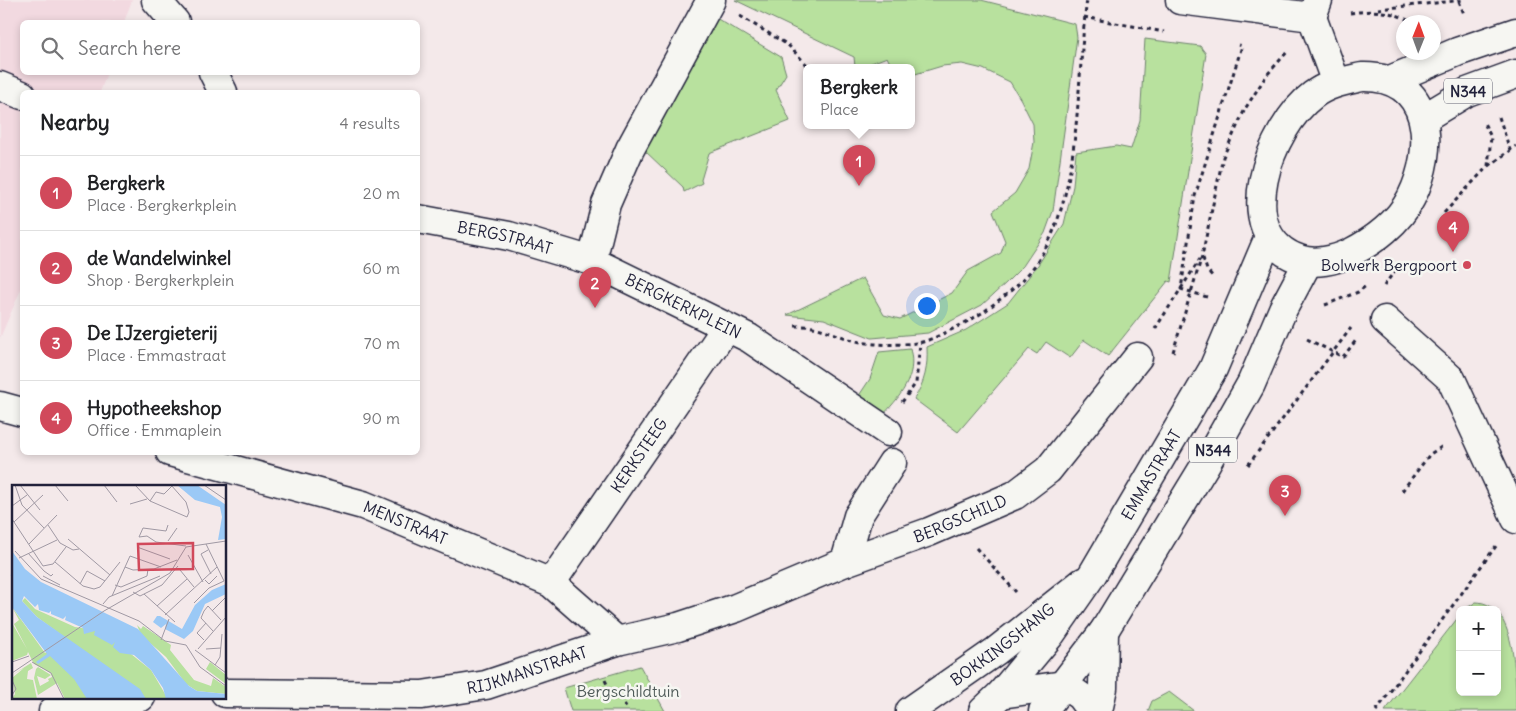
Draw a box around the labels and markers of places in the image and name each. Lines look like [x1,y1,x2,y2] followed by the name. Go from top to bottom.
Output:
[843,145,875,186] pin: 1
[1437,211,1469,252] pin: 4
[1321,255,1458,275] place label: Bolwerk Bergpoort
[1461,259,1473,271] marker: Bolwerk Bergpoort
[579,267,611,308] pin: 2
[1269,475,1301,516] pin: 3

